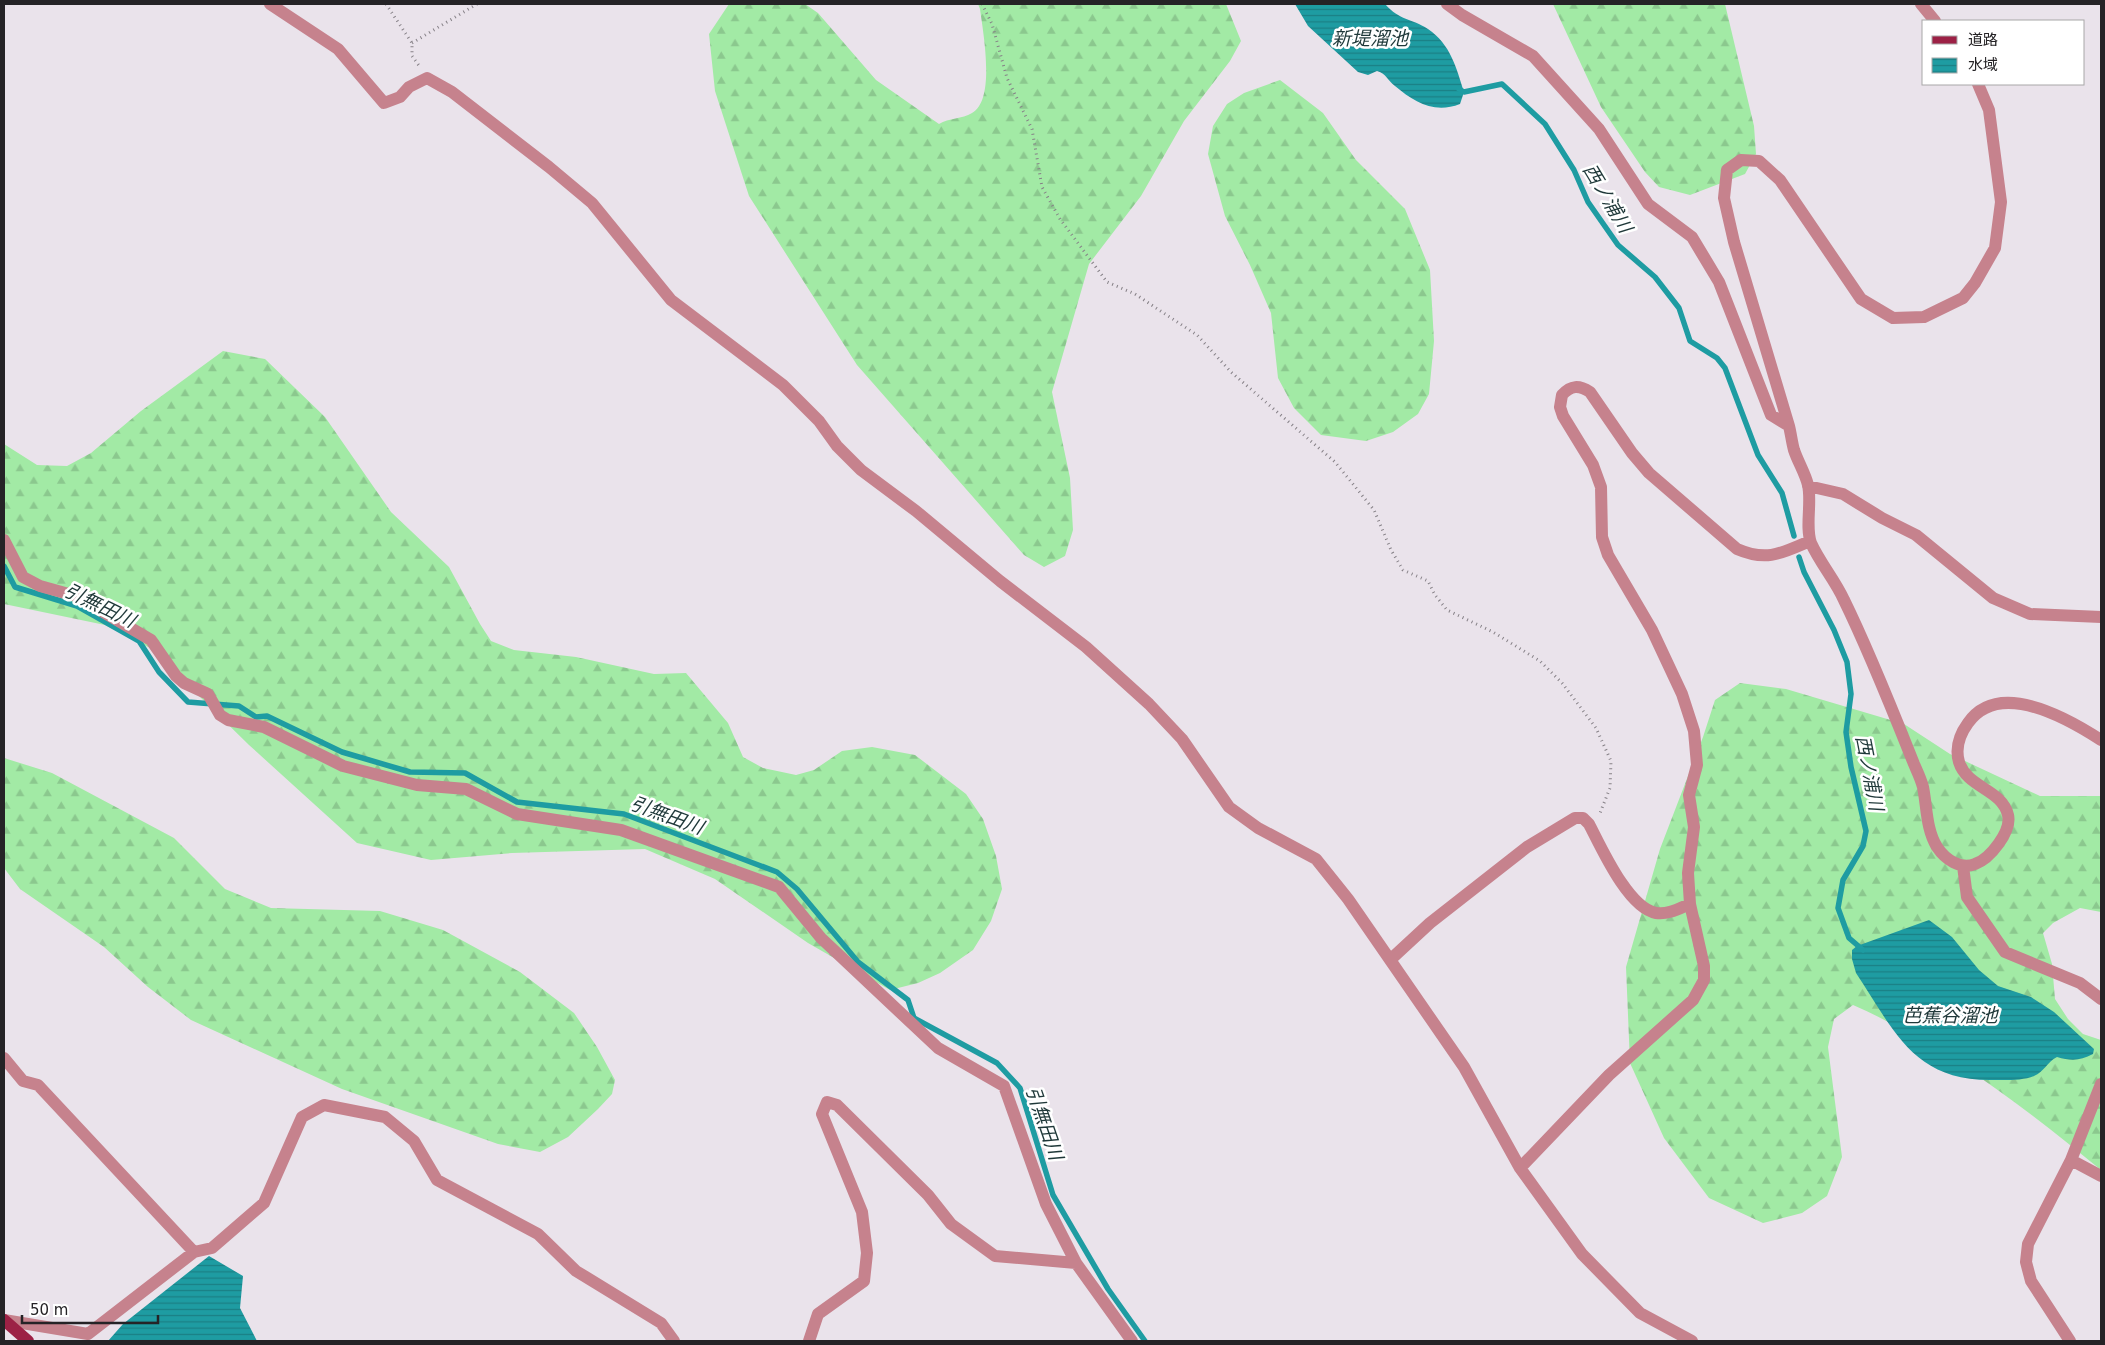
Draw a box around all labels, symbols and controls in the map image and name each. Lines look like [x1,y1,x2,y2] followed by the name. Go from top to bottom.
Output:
[1922,20,2085,85] legend
[1332,27,1410,49] water label: 新堤溜池
[1968,31,1998,49] text: 道路
[1968,56,1998,74] text: 水域
[1579,160,1638,238] water label: 西ノ浦川
[61,578,141,632] water label: 引無田川
[1852,734,1888,814] water label: 西ノ浦川
[628,792,708,839] water label: 引無田川
[1902,1004,1999,1026] water label: 芭蕉谷溜池
[1022,1083,1068,1164] water label: 引無田川
[22,1292,159,1324] scale bar
[30,1301,68,1319] text: 50 m

